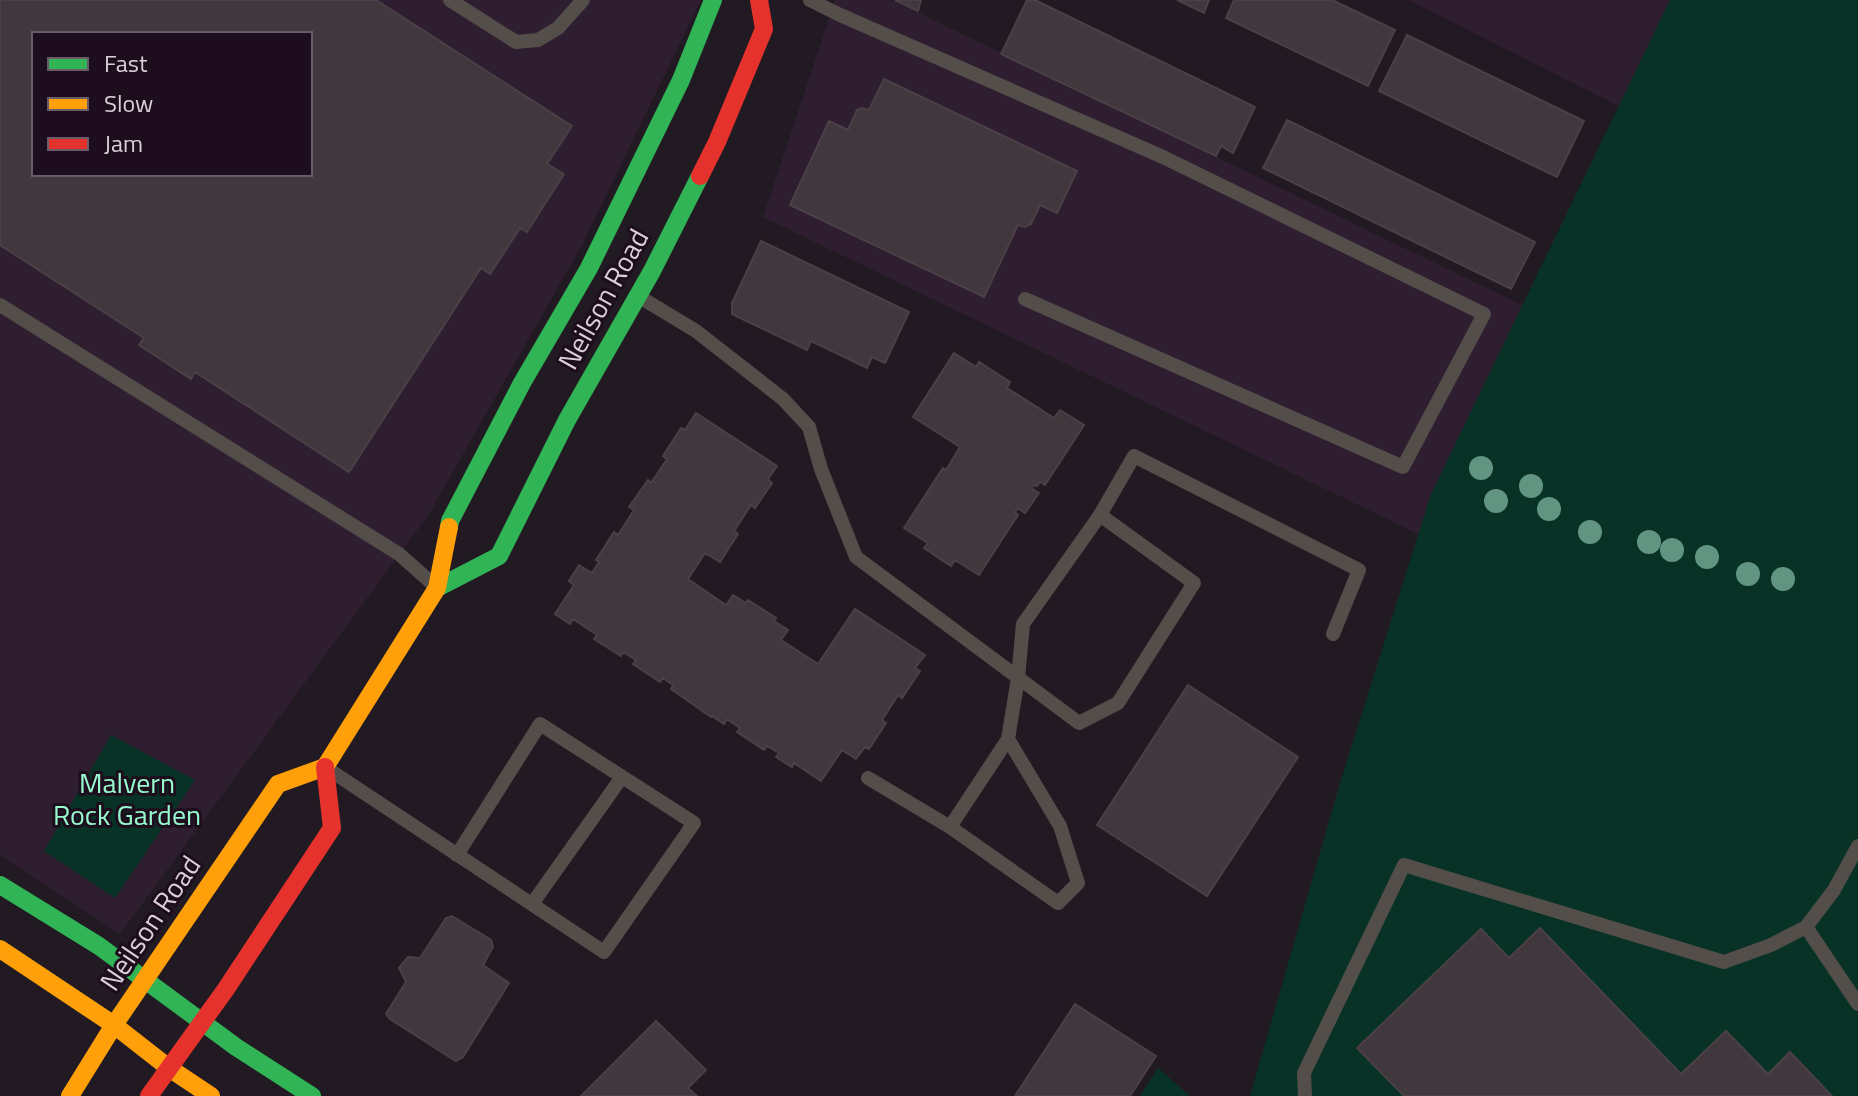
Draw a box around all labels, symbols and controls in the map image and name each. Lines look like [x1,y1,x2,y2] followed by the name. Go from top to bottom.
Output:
[32,32,312,176] legend
[104,45,148,81] text: Fast
[104,85,153,121] text: Slow
[104,125,143,161] text: Jam
[546,220,659,377] street label: Neilson Road
[53,761,201,836] park label: Malvern Rock Garden
[88,846,211,999] street label: Neilson Road

